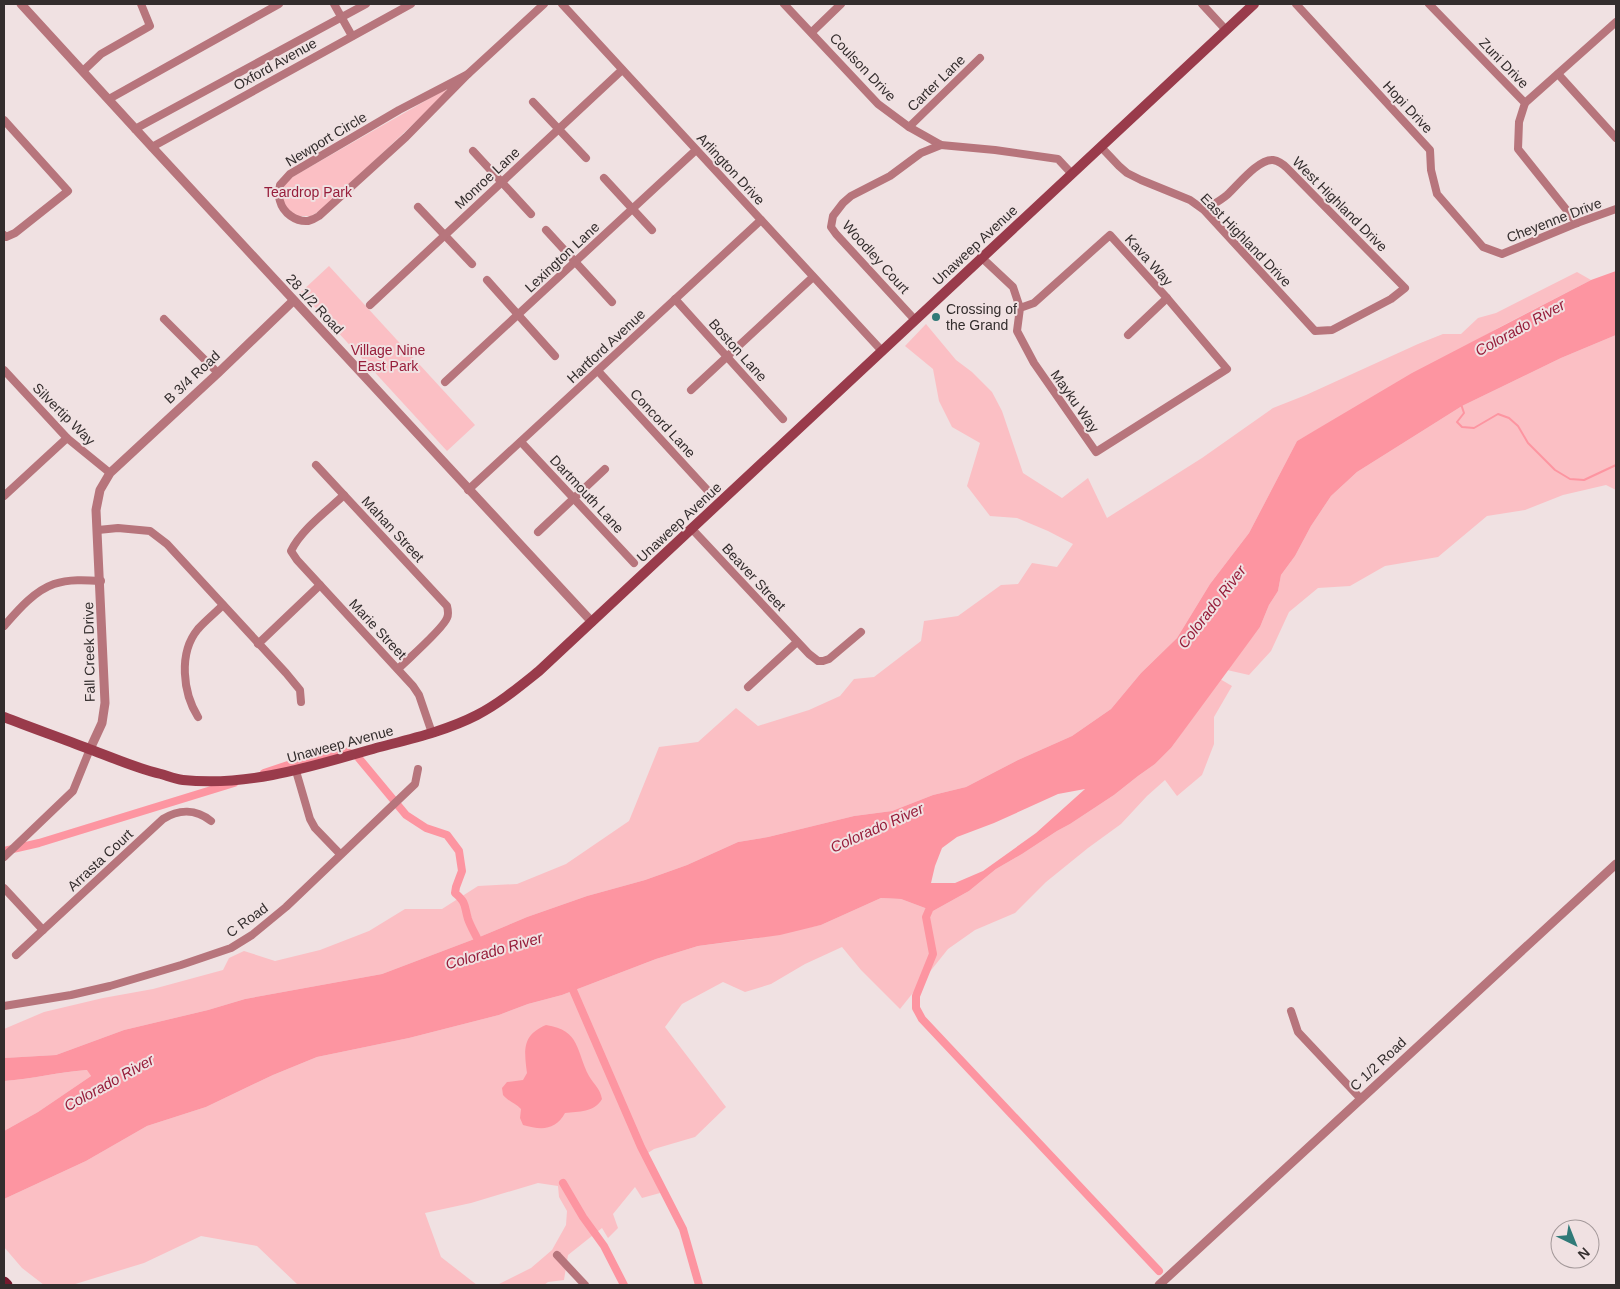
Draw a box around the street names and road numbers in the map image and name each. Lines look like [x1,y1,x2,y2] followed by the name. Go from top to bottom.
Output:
[827,30,899,104] street label: Coulson Drive
[1476,34,1532,92] street label: Zuni Drive
[231,35,319,93] street label: Oxford Avenue
[904,51,968,114] street label: Carter Lane
[1380,78,1436,137] street label: Hopi Drive
[283,108,370,170] street label: Newport Circle
[694,130,768,208] street label: Arlington Drive
[451,144,523,212] street label: Monroe Lane
[1289,153,1391,255] street label: West Highland Drive
[1197,190,1295,290] street label: East Highland Drive
[1504,194,1604,245] street label: Cheyenne Drive
[930,202,1021,288] street label: Unaweep Avenue
[839,217,913,297] street label: Woodley Court
[522,218,603,296] street label: Lexington Lane
[1122,231,1176,289] street label: Kava Way
[283,271,347,337] street label: 28 1/2 Road
[564,306,649,386] street label: Hartford Avenue
[706,315,770,385] street label: Boston Lane
[161,347,223,407] street label: B 3/4 Road
[1048,367,1102,435] street label: Mayku Way
[30,380,98,448] street label: Silvertip Way
[627,385,699,461] street label: Concord Lane
[547,452,627,536] street label: Dartmouth Lane
[634,479,725,565] street label: Unaweep Avenue
[358,493,428,565] street label: Mahan Street
[719,540,789,614] street label: Beaver Street
[346,596,410,662] street label: Marie Street
[80,601,98,702] street label: Fall Creek Drive
[285,722,395,766] street label: Unaweep Avenue
[64,826,136,894] street label: Arrasta Court
[223,900,271,940] street label: C Road
[1347,1034,1409,1094] street label: C 1/2 Road

